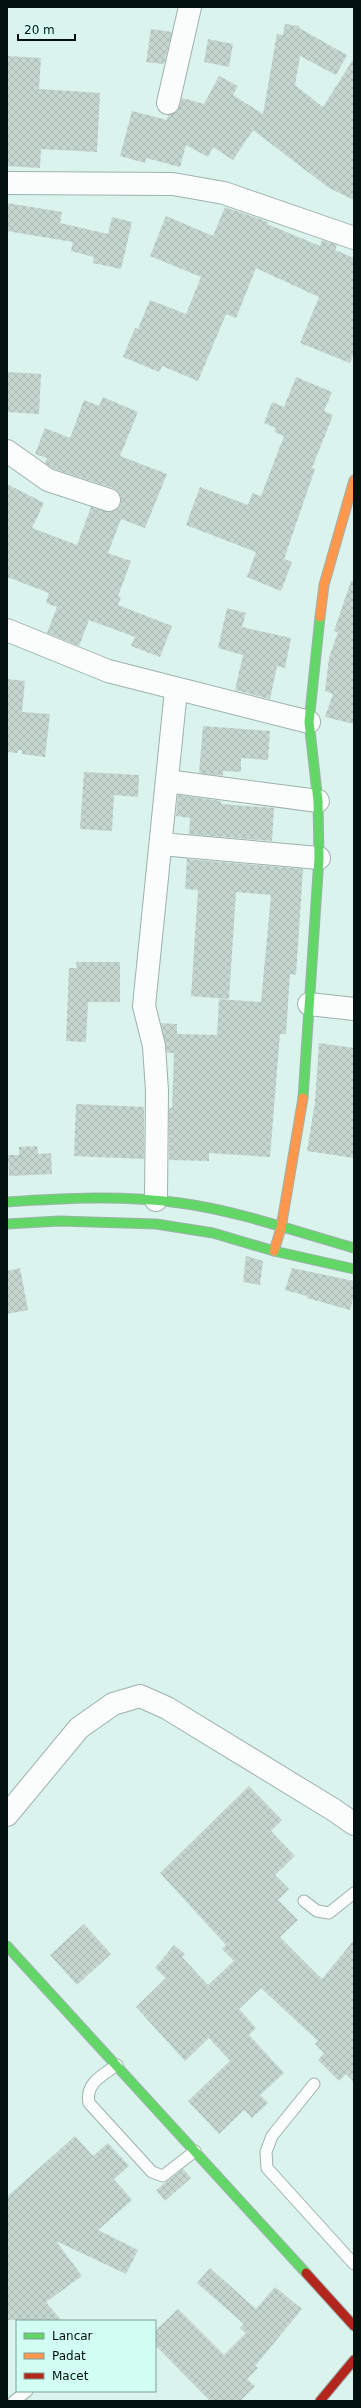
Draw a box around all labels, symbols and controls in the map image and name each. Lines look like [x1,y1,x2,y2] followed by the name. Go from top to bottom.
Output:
[18,16,75,42] scale bar
[24,23,55,37] text: 20 m
[16,2320,156,2392] legend
[52,2329,93,2343] text: Lancar
[52,2349,86,2363] text: Padat
[52,2369,89,2383] text: Macet

